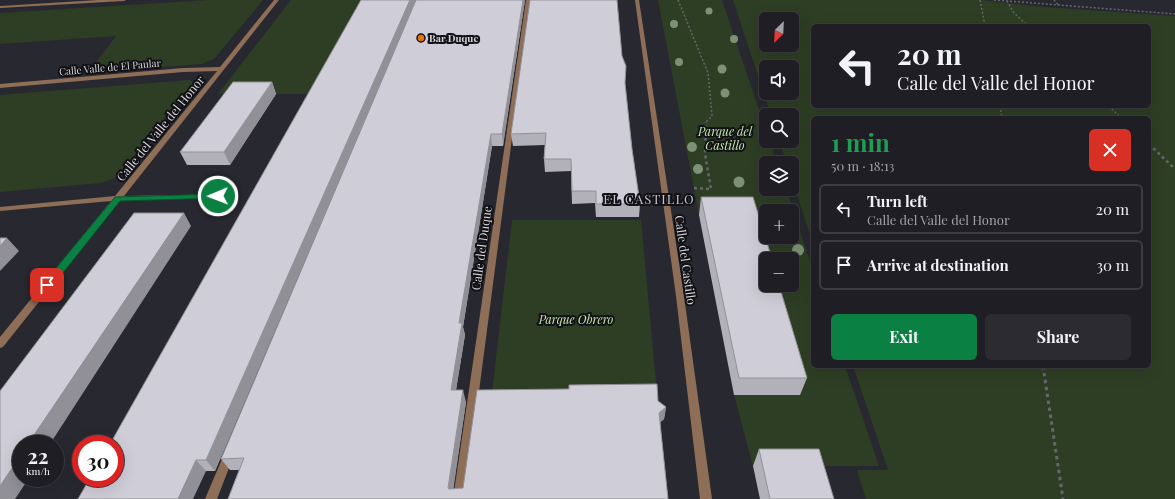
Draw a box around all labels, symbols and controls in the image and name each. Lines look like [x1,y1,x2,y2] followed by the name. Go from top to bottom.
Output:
[759,12,799,52] north arrow
[759,12,799,292] map controls
[429,31,478,45] place label: Bar Duque
[416,33,426,43] marker: Bar Duque
[897,35,962,72] text: 20 m
[831,40,883,92] icon: left
[58,56,162,78] street label: Calle Valle de El Paular
[759,60,799,100] button: sound
[112,71,208,184] street label: Calle del Valle del Honor
[897,71,1095,95] text: Calle del Valle del Honor
[759,108,799,148] button: search
[697,123,753,153] park label: Parque del Castillo
[831,126,890,158] text: 1 min
[1089,129,1131,171] button: close
[759,156,799,196] button: layers
[831,157,894,174] text: 50 m · 18:13
[197,175,239,217] position arrow
[603,190,695,207] district label: EL CASTILLO
[867,191,928,211] text: Turn left
[833,198,855,220] icon: left
[1096,199,1129,219] text: 20 m
[759,204,799,244] button: +
[467,205,495,291] street label: Calle del Duque
[867,211,1010,228] text: Calle del Valle del Honor
[672,214,700,306] street label: Calle del Castillo
[759,252,799,292] button: −
[833,254,855,276] icon: arrive
[867,255,1009,275] text: Arrive at destination
[1096,255,1129,275] text: 30 m
[30,268,64,302] pin
[36,274,58,296] icon: arrive
[538,311,613,327] park label: Parque Obrero
[831,314,977,360] button: Exit
[985,314,1131,360] button: Share
[72,435,124,487] speed limit sign: 30
[28,442,48,469] text: 22
[26,464,50,478] text: km/h

